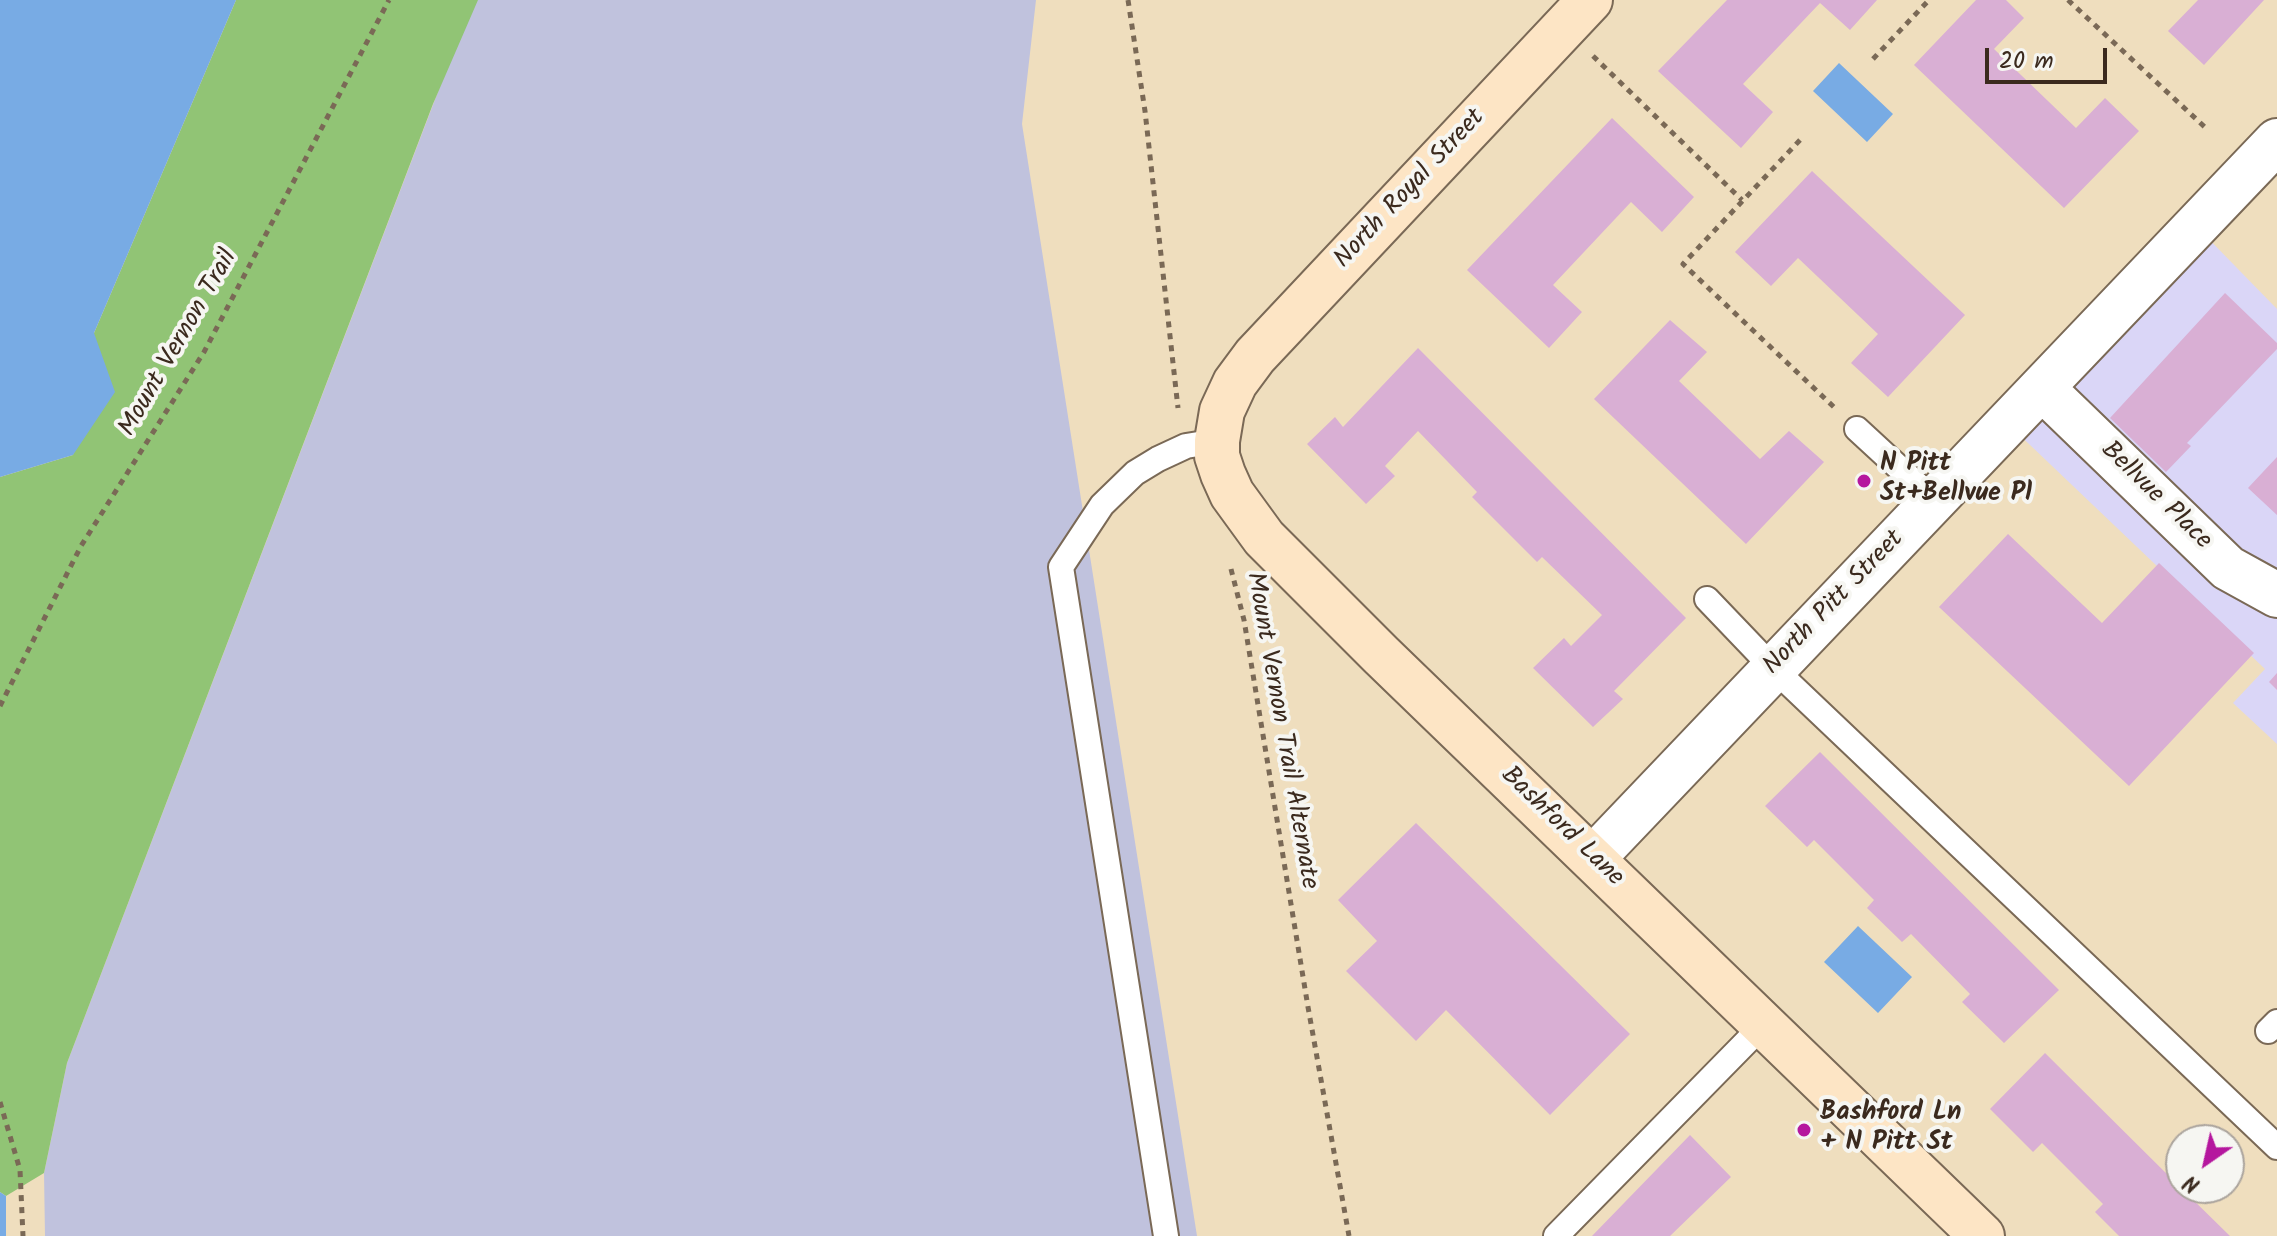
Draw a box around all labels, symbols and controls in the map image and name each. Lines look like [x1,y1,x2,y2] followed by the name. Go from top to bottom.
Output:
[1989,32,2111,82] scale bar
[1999,42,2054,81] text: 20 m
[1329,104,1493,276] street label: North Royal Street
[114,245,246,443] street label: Mount Vernon Trail
[2093,436,2217,558] street label: Bellvue Place
[1880,450,2032,512] place label: N Pitt St+Bellvue Pl
[1855,472,1873,490] marker: N Pitt St+Bellvue Pl
[1758,525,1912,683] street label: North Pitt Street
[1237,570,1323,892] street label: Mount Vernon Trail Alternate
[1493,761,1629,895] street label: Bashford Lane
[1820,1099,1961,1160] place label: Bashford Ln + N Pitt St
[1795,1121,1813,1139] marker: Bashford Ln + N Pitt St
[2165,1124,2245,1204] north arrow
[2177,1164,2208,1201] text: N

